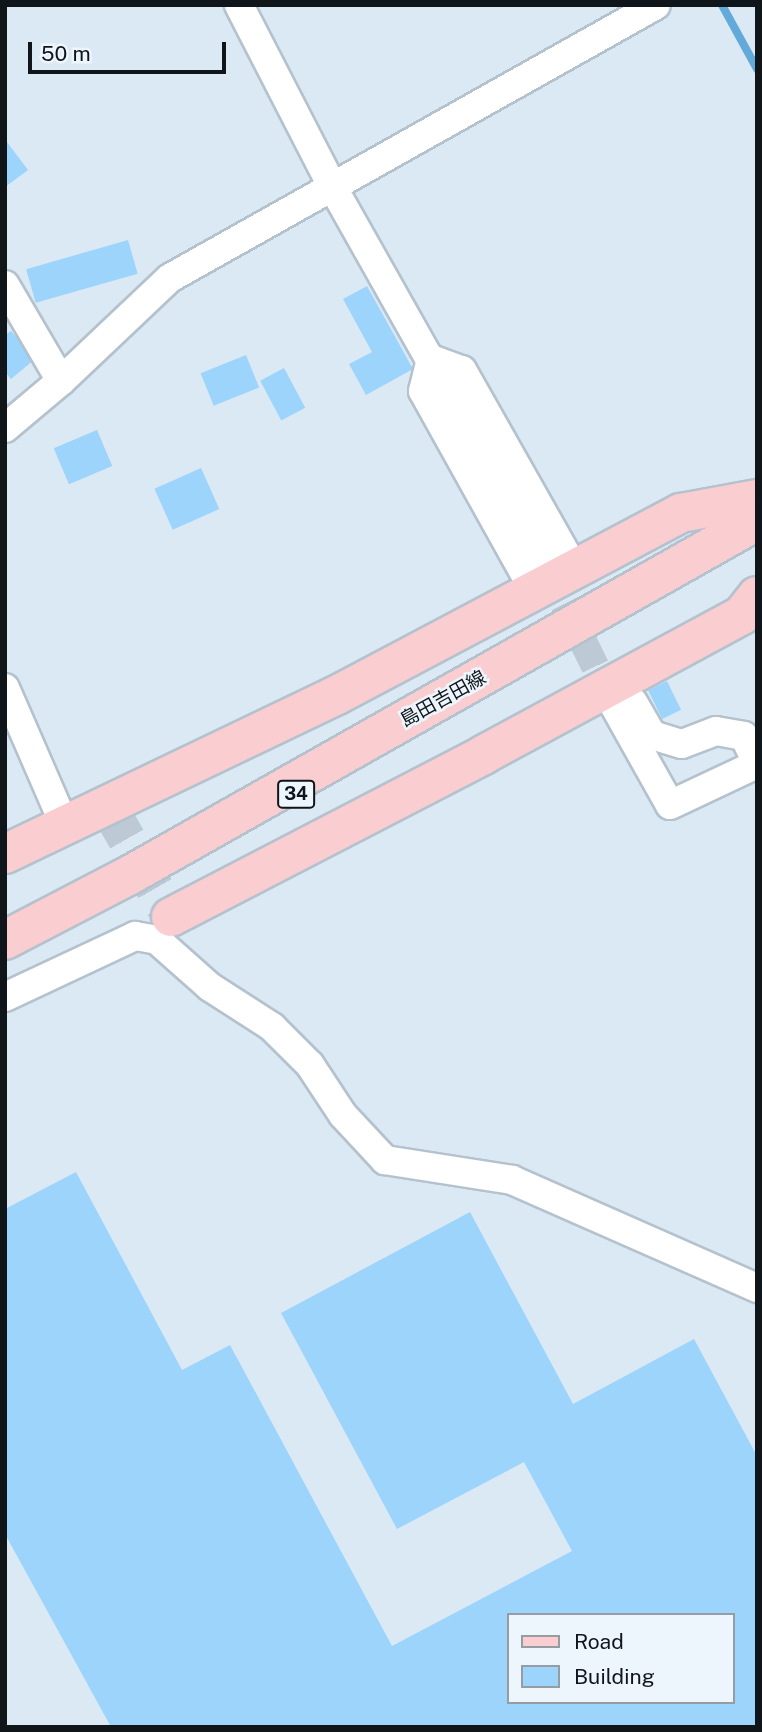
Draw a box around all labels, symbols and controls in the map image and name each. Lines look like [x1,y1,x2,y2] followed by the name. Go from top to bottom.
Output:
[32,28,229,72] scale bar
[41,41,91,66] text: 50 m
[396,666,490,732] street label: 島田吉田線
[277,780,315,808] road number: 34
[506,1613,734,1704] legend
[574,1629,624,1654] text: Road
[574,1664,655,1689] text: Building

